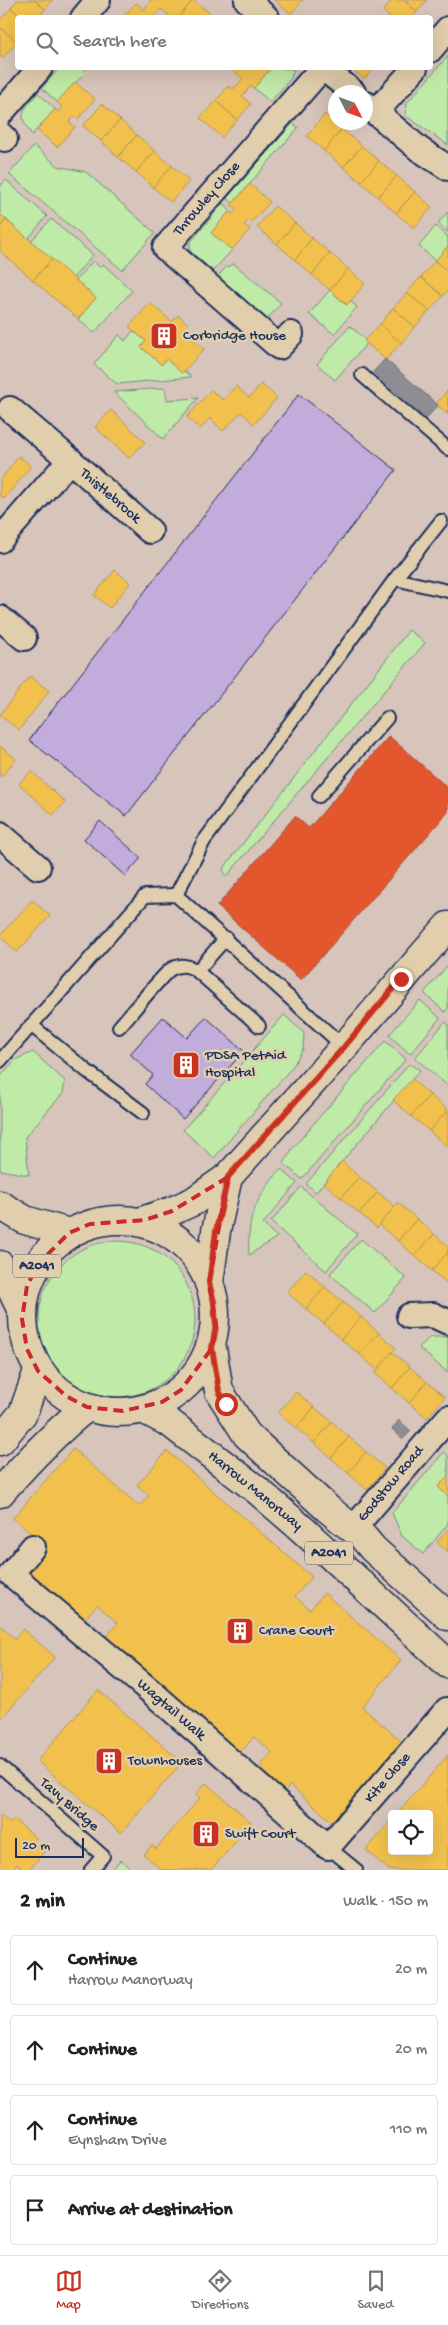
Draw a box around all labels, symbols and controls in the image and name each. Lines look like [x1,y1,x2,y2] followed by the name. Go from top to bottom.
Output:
[15,15,433,70] search box
[33,29,61,57] icon: search
[73,31,167,54] text: Search here
[328,85,373,130] north arrow
[169,158,244,241] street label: Throwley Close
[149,321,179,351] building icon: Corbridge House
[183,327,286,345] place label: Corbridge House
[75,464,145,528] street label: Thistlebrook
[390,968,413,991] route end
[204,1047,287,1082] place label: PDSA PetAid Hospital
[171,1050,201,1080] building icon: PDSA PetAid Hospital
[13,1254,61,1278] road number: A2041
[215,1393,238,1416] route start
[354,1442,429,1526] street label: Godstow Road
[204,1447,307,1535] street label: Harrow Manorway
[305,1542,353,1565] road number: A2041
[225,1616,255,1646] building icon: Crane Court
[259,1622,335,1640] place label: Crane Court
[133,1675,210,1746] street label: Wagtail Walk
[94,1746,124,1776] building icon: Townhouses
[361,1749,415,1807] street label: Kite Close
[127,1752,202,1770] place label: Townhouses
[35,1774,103,1836] street label: Tavy Bridge
[388,1810,433,1855] map controls
[388,1810,433,1855] button: locate
[191,1819,221,1849] building icon: Swift Court
[225,1825,297,1843] place label: Swift Court
[15,1835,84,1858] scale bar
[22,1838,50,1855] text: 20 m
[20,1890,65,1915] text: 2 min
[343,1893,428,1912] text: Walk · 150 m
[68,1949,137,1972] text: Continue
[21,1956,49,1984] icon: ahead
[395,1961,427,1980] text: 20 m
[68,1972,193,1991] text: Harrow Manorway
[21,2036,49,2064] icon: ahead
[68,2039,137,2062] text: Continue
[395,2041,427,2060] text: 20 m
[68,2109,137,2132] text: Continue
[21,2116,49,2144] icon: ahead
[390,2121,427,2140] text: 110 m
[68,2132,167,2151] text: Eynsham Drive
[21,2196,49,2224] icon: arrive
[68,2199,232,2222] text: Arrive at destination
[55,2267,83,2314] tab: Map
[192,2267,249,2314] tab: Directions
[358,2267,393,2314] tab: Saved

